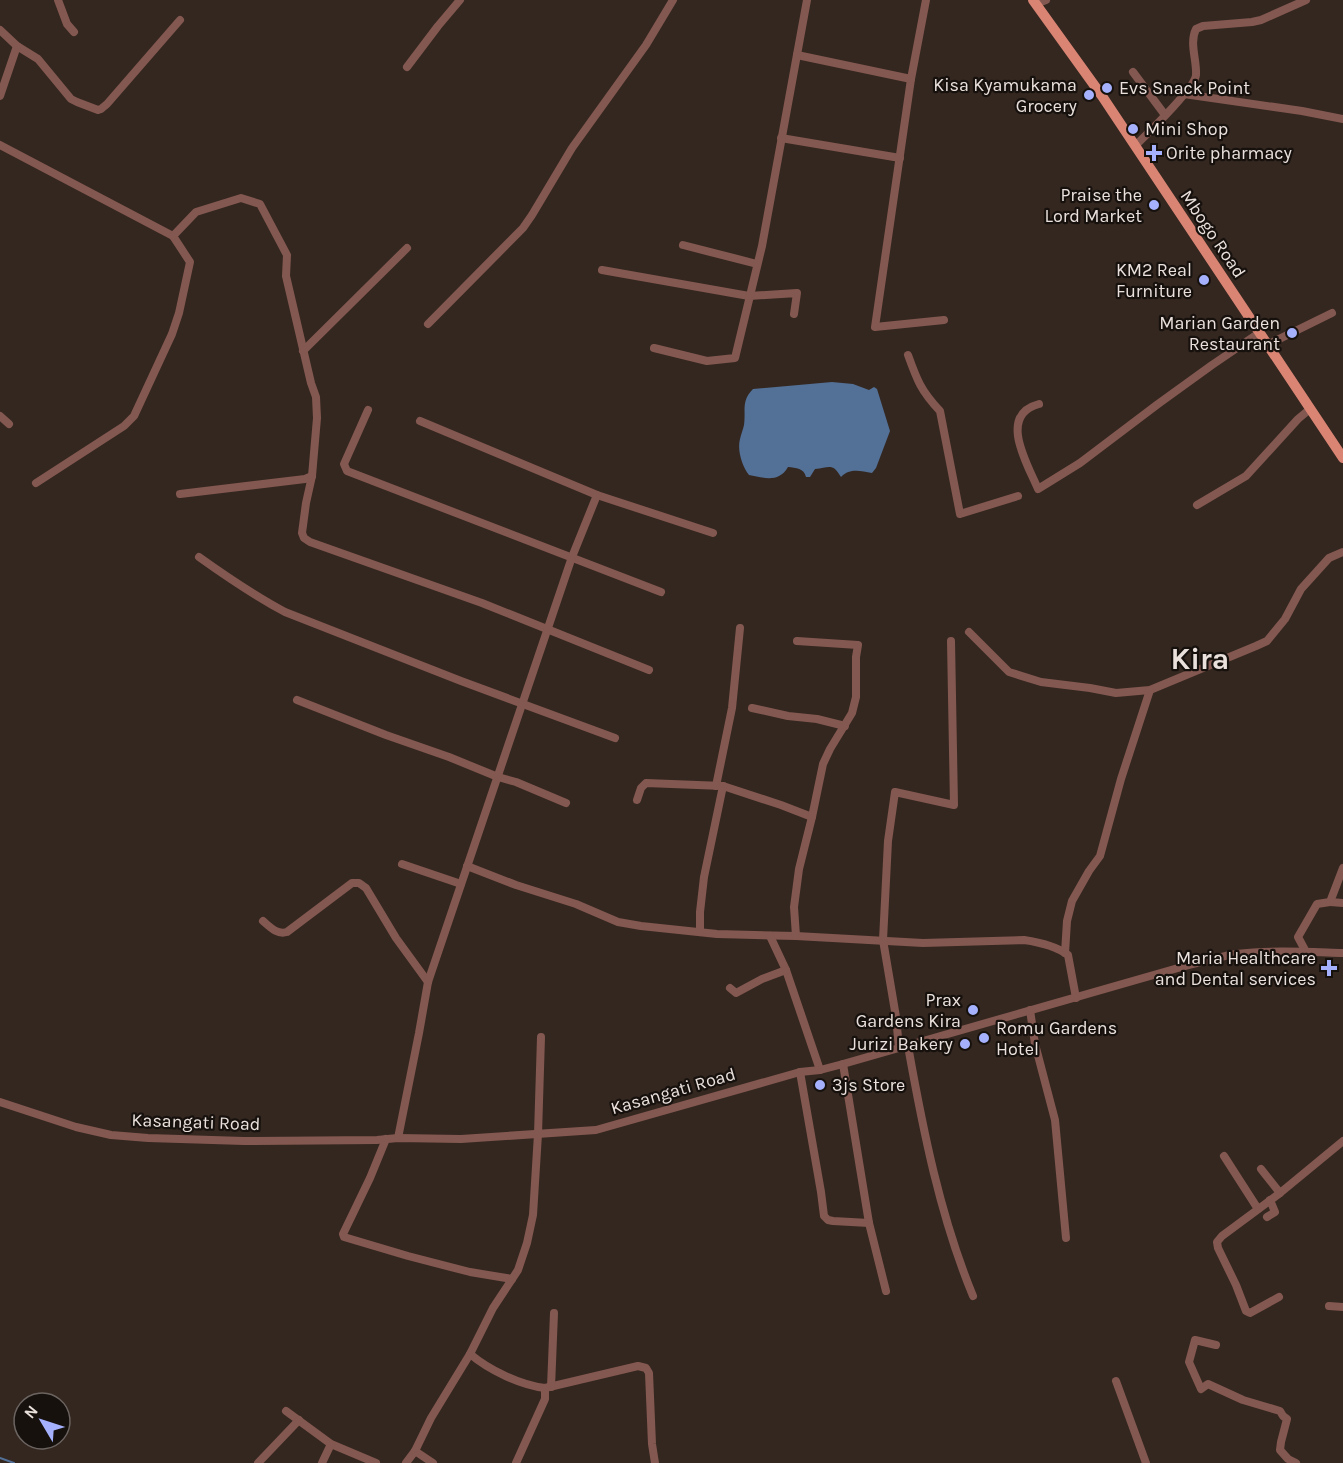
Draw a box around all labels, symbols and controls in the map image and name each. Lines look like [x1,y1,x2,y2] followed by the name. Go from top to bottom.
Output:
[933,74,1078,117] place label: Kisa Kyamukama Grocery
[1119,77,1250,99] place label: Evs Snack Point
[1100,81,1114,95] marker: Evs Snack Point
[1082,88,1096,102] marker: Kisa Kyamukama Grocery
[1145,118,1228,140] place label: Mini Shop
[1126,122,1140,136] marker: Mini Shop
[1166,142,1293,164] place label: Orite pharmacy
[1147,146,1161,160] marker: Orite pharmacy
[1044,184,1142,227] place label: Praise the Lord Market
[1176,186,1250,282] street label: Mbogo Road
[1147,198,1161,212] marker: Praise the Lord Market
[1116,259,1192,302] place label: KM2 Real Furniture
[1197,273,1211,287] marker: KM2 Real Furniture
[1159,312,1280,355] place label: Marian Garden Restaurant
[1285,326,1299,340] marker: Marian Garden Restaurant
[1171,641,1229,677] district label: Kira
[1155,947,1316,990] place label: Maria Healthcare and Dental services
[1320,959,1338,977] marker: Maria Healthcare and Dental services
[856,989,961,1032] place label: Prax Gardens Kira
[966,1003,980,1017] marker: Prax Gardens Kira
[996,1017,1117,1060] place label: Romu Gardens Hotel
[977,1031,991,1045] marker: Romu Gardens Hotel
[849,1033,954,1055] place label: Jurizi Bakery
[958,1037,972,1051] marker: Jurizi Bakery
[608,1063,738,1119] street label: Kasangati Road
[832,1074,905,1096] place label: 3js Store
[813,1078,827,1092] marker: 3js Store
[131,1109,261,1135] street label: Kasangati Road
[12,1391,72,1451] north arrow
[20,1401,42,1422] text: N

